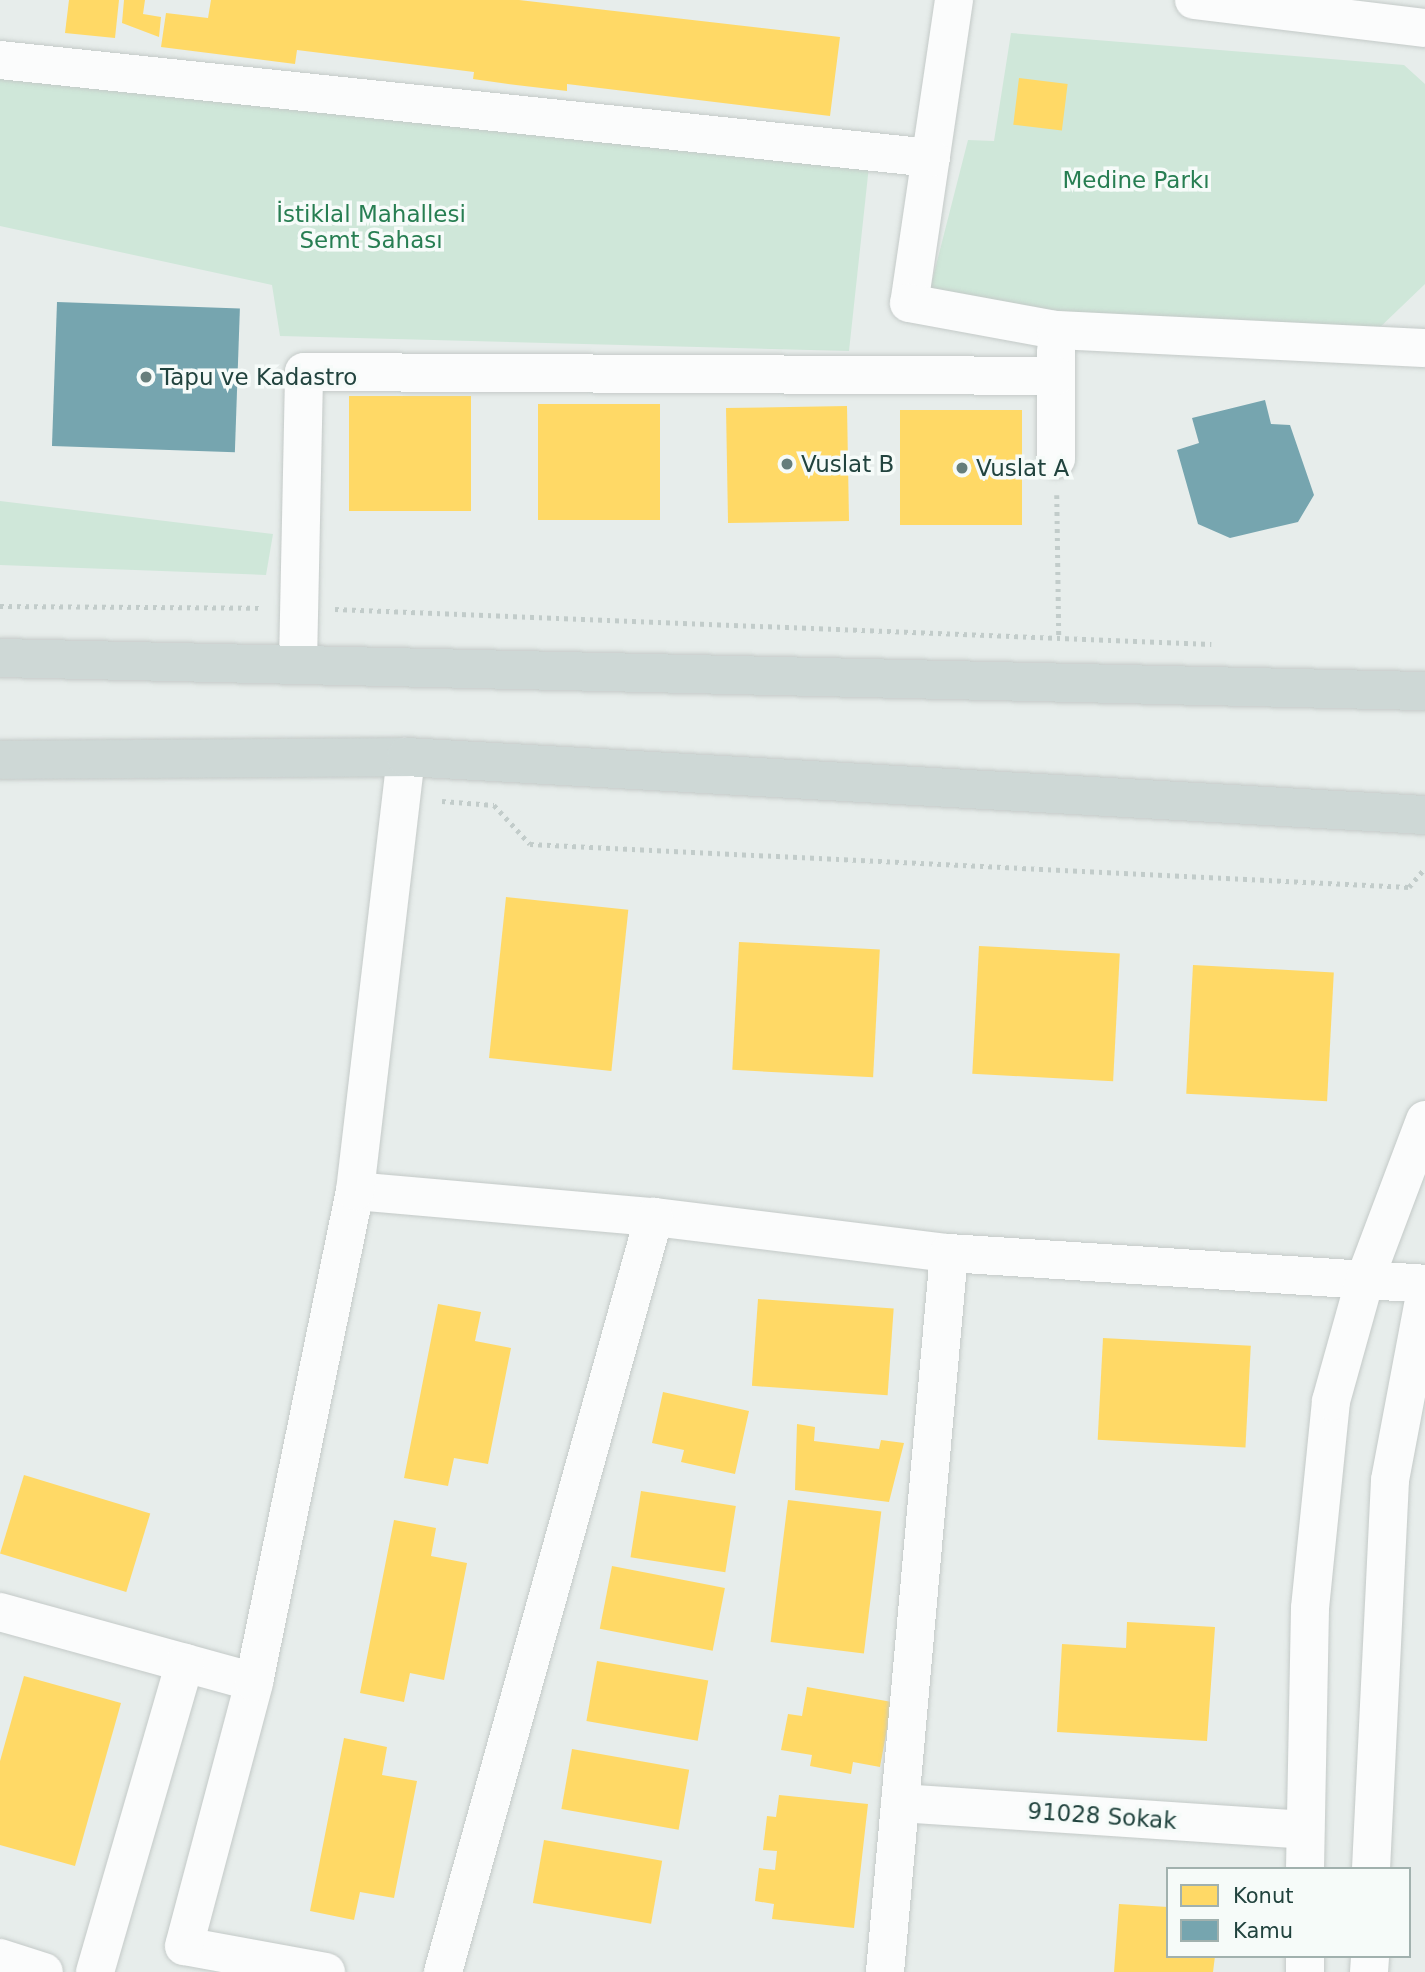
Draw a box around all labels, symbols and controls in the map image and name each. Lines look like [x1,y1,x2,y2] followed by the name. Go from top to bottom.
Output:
[1062,166,1210,194] park label: Medine Parkı
[276,200,466,254] park label: İstiklal Mahallesi Semt Sahası
[160,363,357,391] place label: Tapu ve Kadastro
[138,369,154,385] marker: Tapu ve Kadastro
[801,450,894,478] place label: Vuslat B
[976,454,1069,482] place label: Vuslat A
[779,456,795,472] marker: Vuslat B
[954,460,970,476] marker: Vuslat A
[1026,1797,1178,1835] street label: 91028 Sokak
[1166,1867,1411,1958] legend
[1233,1884,1293,1908] text: Konut
[1233,1919,1293,1943] text: Kamu

